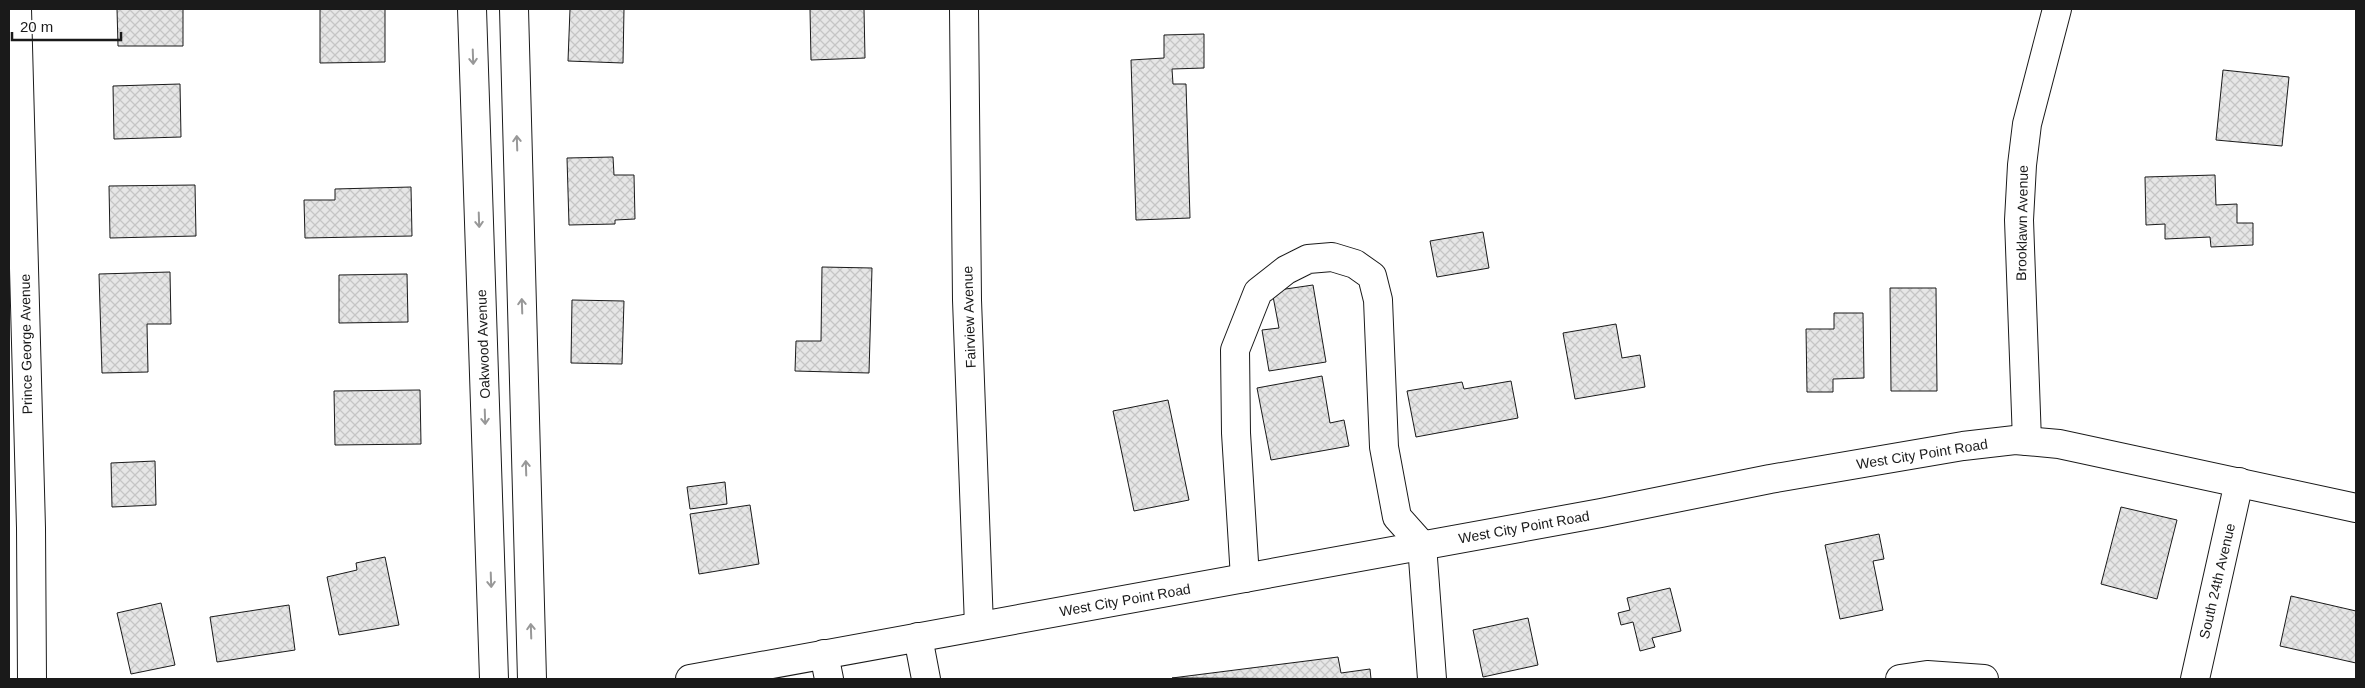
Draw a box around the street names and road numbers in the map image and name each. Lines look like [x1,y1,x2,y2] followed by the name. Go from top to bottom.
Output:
[2013,165,2031,281] street label: Brooklawn Avenue
[959,265,979,368] street label: Fairview Avenue
[17,273,35,414] street label: Prince George Avenue
[473,289,493,399] street label: Oakwood Avenue
[1855,436,1989,472] street label: West City Point Road
[1457,508,1591,546] street label: West City Point Road
[2196,521,2238,640] street label: South 24th Avenue
[1058,581,1192,619] street label: West City Point Road

